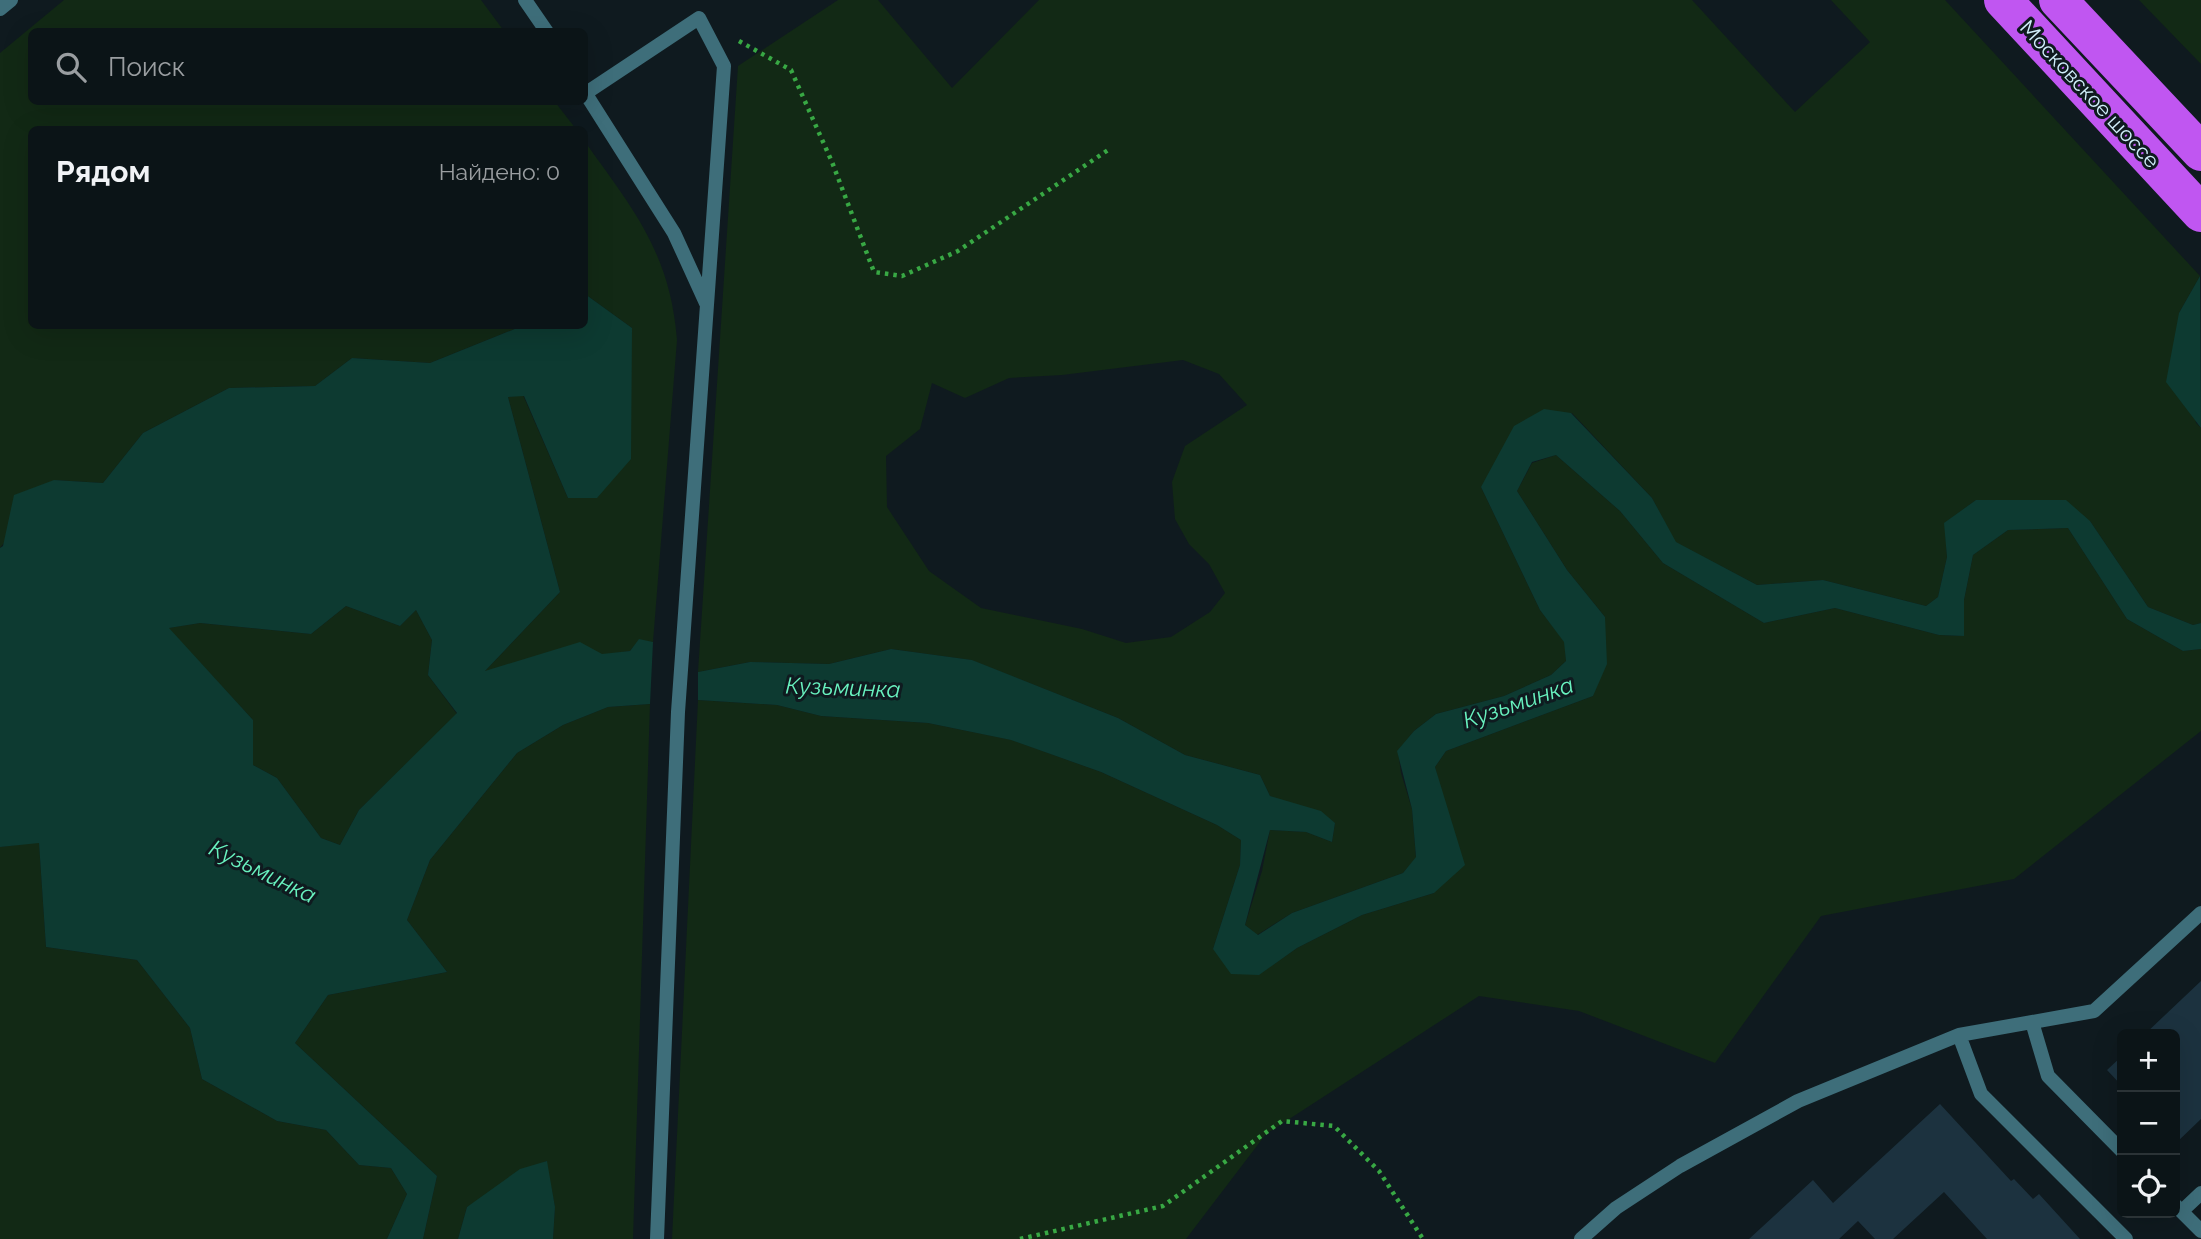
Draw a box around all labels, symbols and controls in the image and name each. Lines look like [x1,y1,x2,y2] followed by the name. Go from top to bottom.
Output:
[2015,15,2165,173] street label: Московское шоссе
[28,28,588,105] search box
[52,48,90,86] icon: search
[108,52,185,82] text: Поиск
[56,154,150,189] text: Рядом
[439,158,560,185] text: Найдено: 0
[1459,670,1577,734] water label: Кузьминка
[785,671,901,703] water label: Кузьминка
[205,834,321,908] water label: Кузьминка
[2117,1029,2180,1218] map controls
[2117,1029,2180,1092] button: +
[2117,1092,2180,1155] button: −
[2117,1155,2180,1218] button: locate

